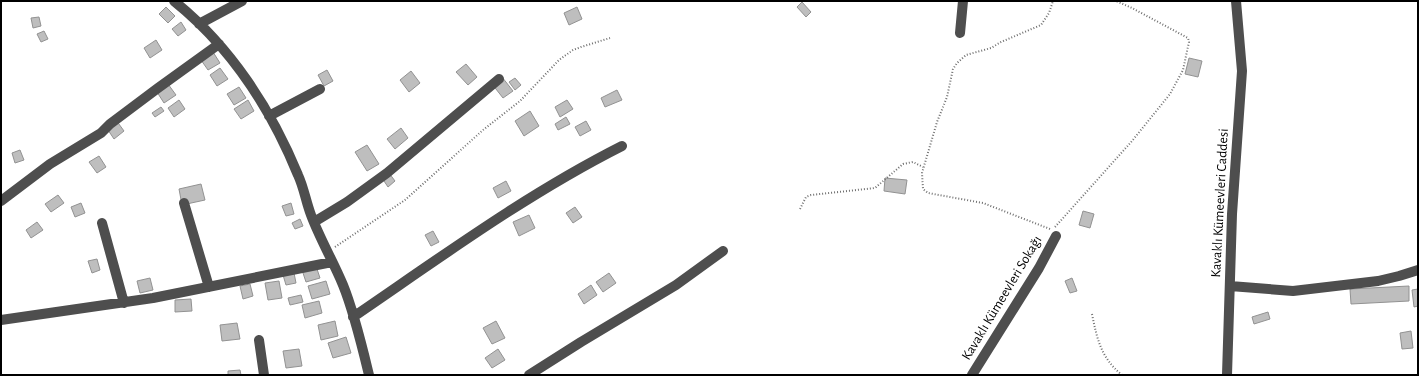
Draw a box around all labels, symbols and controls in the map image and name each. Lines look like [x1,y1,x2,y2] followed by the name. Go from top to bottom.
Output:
[1209,128,1231,278] street label: Kavaklı Kümeevleri Caddesi
[959,233,1045,363] street label: Kavaklı Kümeevleri Sokağı

